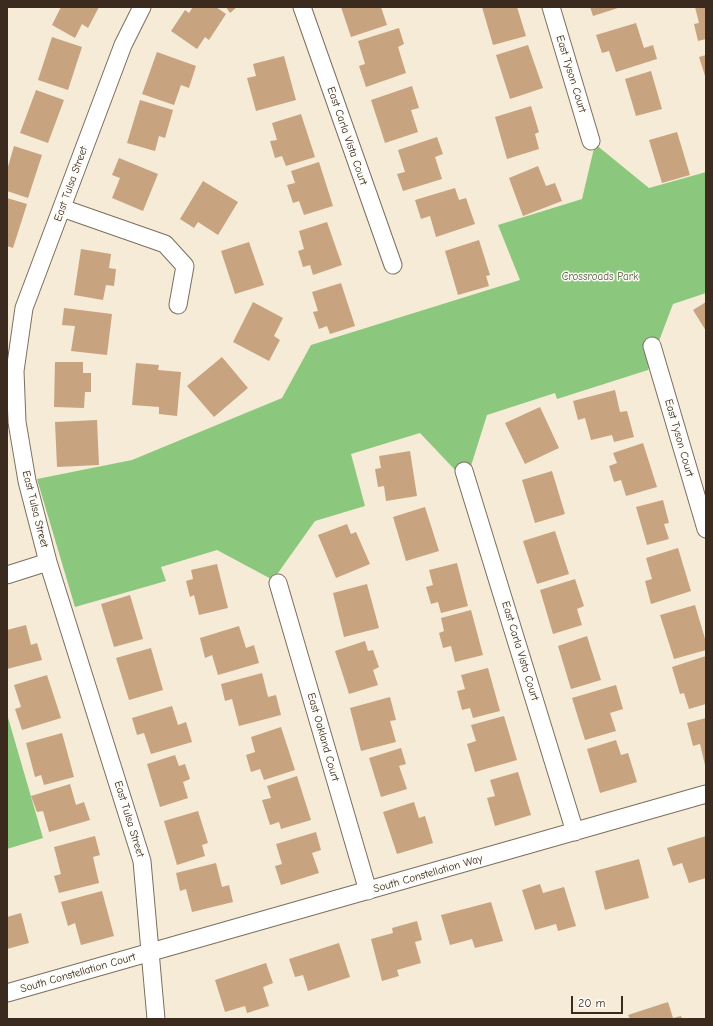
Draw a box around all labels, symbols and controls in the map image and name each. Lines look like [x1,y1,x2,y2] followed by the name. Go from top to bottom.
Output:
[553,34,589,114] street label: East Tyson Court
[324,85,370,187] street label: East Carla Vista Court
[51,145,91,223] street label: East Tulsa Street
[562,270,638,284] park label: Crossroads Park
[662,398,696,478] street label: East Tyson Court
[19,469,51,549] street label: East Tulsa Street
[499,600,541,702] street label: East Carla Vista Court
[304,691,342,783] street label: East Oakland Court
[111,779,147,859] street label: East Tulsa Street
[372,852,484,896] street label: South Constellation Way
[19,950,137,996] street label: South Constellation Court
[573,988,625,1014] scale bar
[578,996,606,1010] text: 20 m

